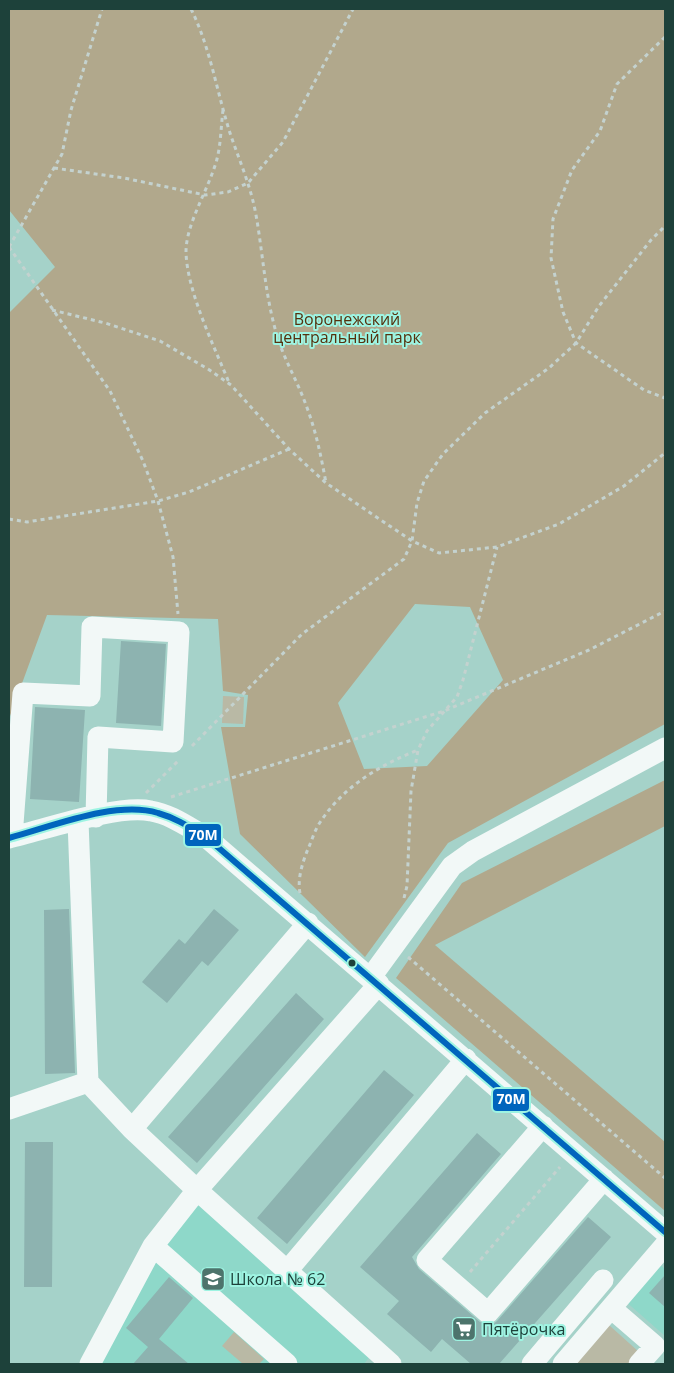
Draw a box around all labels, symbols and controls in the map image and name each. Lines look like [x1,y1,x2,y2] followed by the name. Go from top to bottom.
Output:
[273,308,422,348] park label: Воронежский центральный парк
[184,823,222,847] line badge: 70М
[188,825,218,844] text: 70М
[347,958,357,968] unlabelled marker
[492,1088,530,1112] line badge: 70М
[496,1089,526,1108] text: 70М
[200,1266,226,1292] school or university icon: Школа № 62
[230,1268,325,1290] place label: Школа № 62
[451,1316,477,1342] supermarket icon: Пятёрочка
[482,1318,565,1340] place label: Пятёрочка

